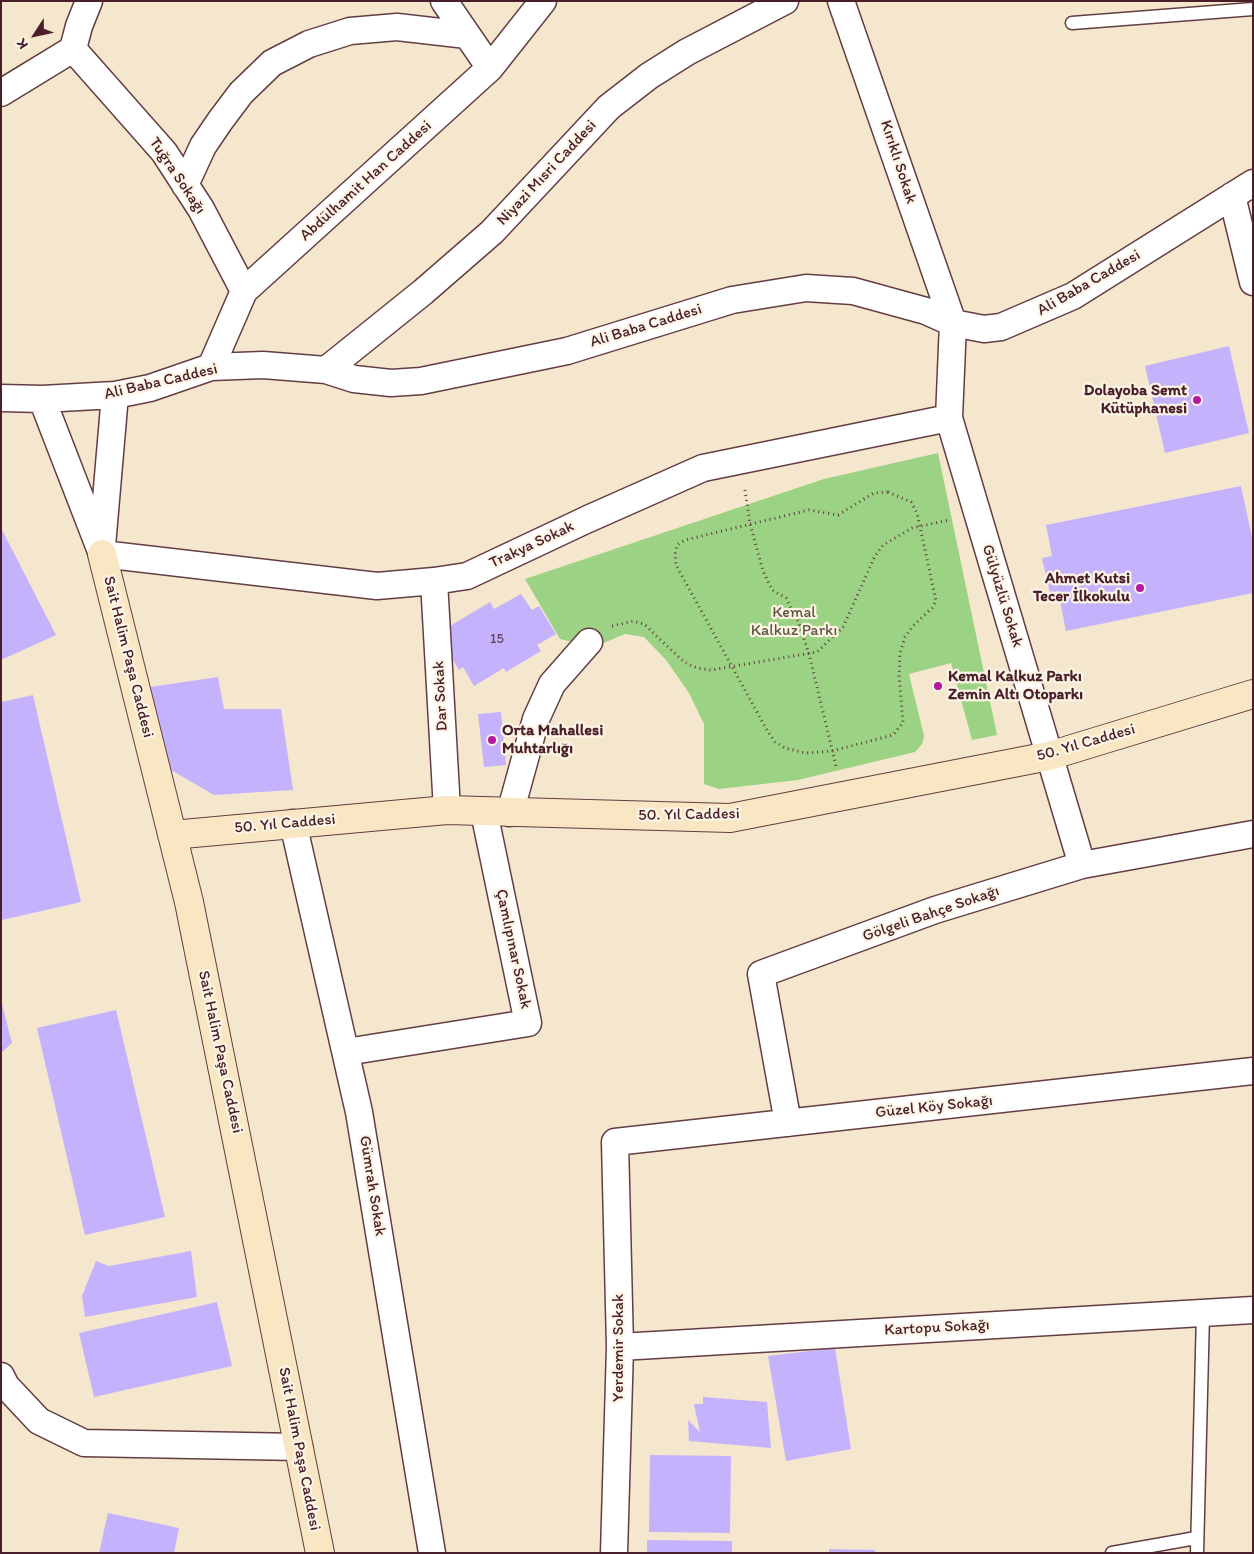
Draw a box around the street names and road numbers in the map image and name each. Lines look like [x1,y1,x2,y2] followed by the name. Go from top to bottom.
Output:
[493,116,601,230] street label: Niyazi Mısri Caddesi
[296,117,436,245] street label: Abdülhamit Han Caddesi
[875,118,921,206] street label: Kırıklı Sokak
[144,134,210,218] street label: Tuğra Sokağı
[1034,246,1144,320] street label: Ali Baba Caddesi
[588,300,704,352] street label: Ali Baba Caddesi
[102,360,220,404] street label: Ali Baba Caddesi
[487,517,577,573] street label: Trakya Sokak
[977,542,1027,650] street label: Gülyüzlü Sokak
[99,574,157,740] street label: Sait Halim Paşa Caddesi
[430,660,452,732] street label: Dar Sokak
[1035,720,1137,766] street label: 50. Yıl Caddesi
[638,805,740,825] street label: 50. Yıl Caddesi
[234,810,336,838] street label: 50. Yıl Caddesi
[860,882,1002,946] street label: Gölgeli Bahçe Sokağı
[491,887,535,1011] street label: Çamlıpınar Sokak
[193,969,247,1135] street label: Sait Halim Paşa Caddesi
[874,1091,994,1123] street label: Güzel Köy Sokağı
[355,1134,389,1238] street label: Gümrah Sokak
[609,1294,629,1402] street label: Yerdemir Sokak
[884,1316,990,1340] street label: Kartopu Sokağı
[274,1366,324,1532] street label: Sait Halim Paşa Caddesi

